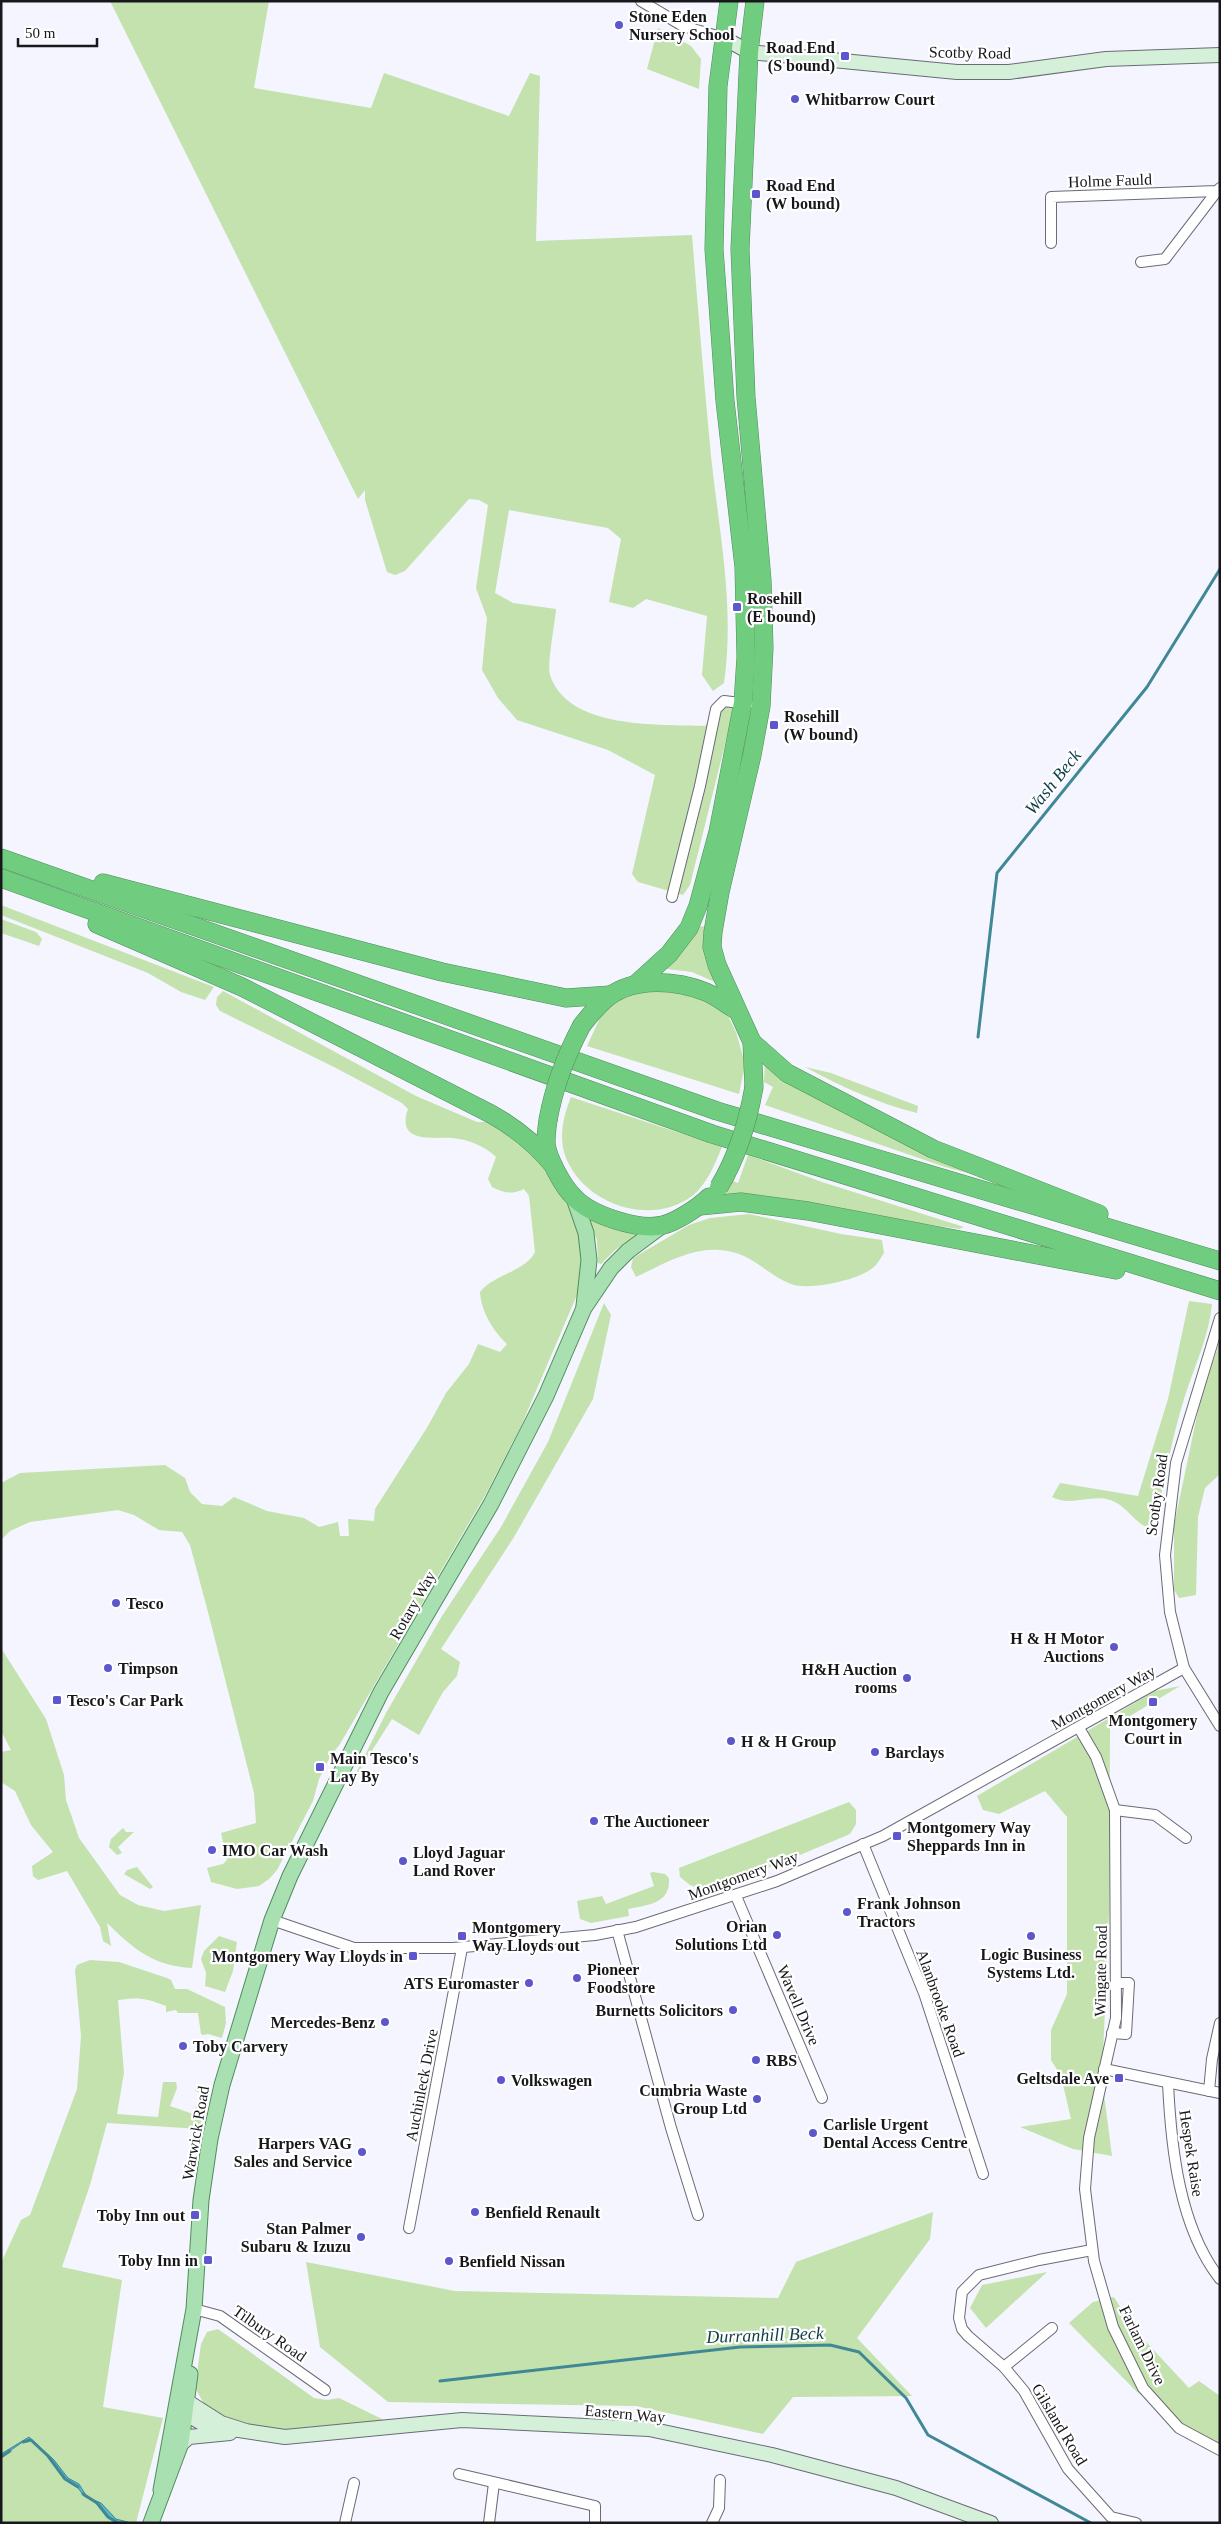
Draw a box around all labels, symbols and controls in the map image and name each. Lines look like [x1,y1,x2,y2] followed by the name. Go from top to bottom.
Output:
[629,8,735,44] place label: Stone Eden Nursery School
[18,15,96,47] scale bar
[613,19,625,31] marker: Stone Eden Nursery School
[25,25,56,41] text: 50 m
[766,39,835,75] place label: Road End (S bound)
[929,43,1011,63] street label: Scotby Road
[839,50,851,62] marker: Road End (S bound)
[805,91,936,108] place label: Whitbarrow Court
[789,93,801,105] marker: Whitbarrow Court
[1068,171,1152,190] street label: Holme Fauld
[766,177,840,213] place label: Road End (W bound)
[750,188,762,200] marker: Road End (W bound)
[747,590,816,626] place label: Rosehill (E bound)
[731,601,743,613] marker: Rosehill (E bound)
[784,708,858,744] place label: Rosehill (W bound)
[768,719,780,731] marker: Rosehill (W bound)
[1021,745,1086,819] water label: Wash Beck
[1142,1453,1172,1537] street label: Scotby Road
[386,1568,440,1643] street label: Rotary Way
[126,1595,164,1612] place label: Tesco
[110,1597,122,1609] marker: Tesco
[1010,1630,1104,1665] place label: H & H Motor Auctions
[1108,1641,1120,1653] marker: H & H Motor Auctions
[118,1660,178,1678] place label: Timpson
[801,1661,897,1696] place label: H&H Auction rooms
[102,1662,114,1674] marker: Timpson
[1048,1662,1159,1734] street label: Montgomery Way
[901,1672,913,1684] marker: H&H Auction rooms
[67,1692,184,1709] place label: Tesco's Car Park
[51,1694,63,1706] marker: Tesco's Car Park
[1147,1696,1159,1708] marker: Montgomery Court in
[1109,1712,1197,1747] place label: Montgomery Court in
[741,1733,836,1751] place label: H & H Group
[725,1735,737,1747] marker: H & H Group
[885,1744,944,1762] place label: Barclays
[869,1746,881,1758] marker: Barclays
[330,1750,418,1786] place label: Main Tesco's Lay By
[314,1761,326,1773] marker: Main Tesco's Lay By
[604,1813,709,1830] place label: The Auctioneer
[588,1815,600,1827] marker: The Auctioneer
[907,1819,1031,1855] place label: Montgomery Way Sheppards Inn in
[891,1830,903,1842] marker: Montgomery Way Sheppards Inn in
[222,1842,328,1859] place label: IMO Car Wash
[206,1844,218,1856] marker: IMO Car Wash
[413,1844,505,1879] place label: Lloyd Jaguar Land Rover
[686,1848,801,1904] street label: Montgomery Way
[397,1855,409,1867] marker: Lloyd Jaguar Land Rover
[857,1895,961,1930] place label: Frank Johnson Tractors
[841,1906,853,1918] marker: Frank Johnson Tractors
[675,1918,767,1953] place label: Orian Solutions Ltd
[472,1919,580,1955] place label: Montgomery Way Lloyds out
[1091,1925,1111,2017] street label: Wingate Road
[771,1929,783,1941] marker: Orian Solutions Ltd
[456,1930,468,1942] marker: Montgomery Way Lloyds out
[1025,1930,1037,1942] marker: Logic Business Systems Ltd.
[981,1946,1081,1982] place label: Logic Business Systems Ltd.
[913,1947,968,2059] street label: Alanbrooke Road
[212,1948,403,1966] place label: Montgomery Way Lloyds in
[407,1950,419,1962] marker: Montgomery Way Lloyds in
[587,1961,655,1996] place label: Pioneer Foodstore
[774,1963,823,2048] street label: Wavell Drive
[571,1972,583,1984] marker: Pioneer Foodstore
[404,1975,519,1992] place label: ATS Euromaster
[523,1977,535,1989] marker: ATS Euromaster
[595,2002,723,2019] place label: Burnetts Solicitors
[727,2004,739,2016] marker: Burnetts Solicitors
[270,2014,375,2031] place label: Mercedes-Benz
[379,2016,391,2028] marker: Mercedes-Benz
[402,2027,441,2143] street label: Auchinleck Drive
[193,2038,288,2056] place label: Toby Carvery
[177,2040,189,2052] marker: Toby Carvery
[766,2052,797,2069] place label: RBS
[750,2054,762,2066] marker: RBS
[1016,2070,1109,2087] place label: Geltsdale Ave
[511,2072,592,2090] place label: Volkswagen
[1113,2072,1125,2084] marker: Geltsdale Ave
[495,2074,507,2086] marker: Volkswagen
[639,2082,747,2118] place label: Cumbria Waste Group Ltd
[179,2085,212,2181] street label: Warwick Road
[751,2093,763,2105] marker: Cumbria Waste Group Ltd
[1175,2109,1207,2198] street label: Hespek Raise
[823,2116,968,2151] place label: Carlisle Urgent Dental Access Centre
[807,2127,819,2139] marker: Carlisle Urgent Dental Access Centre
[234,2135,353,2170] place label: Harpers VAG Sales and Service
[356,2146,368,2158] marker: Harpers VAG Sales and Service
[485,2204,601,2221] place label: Benfield Renault
[469,2206,481,2218] marker: Benfield Renault
[97,2207,186,2225] place label: Toby Inn out
[189,2209,201,2221] marker: Toby Inn out
[241,2220,351,2255] place label: Stan Palmer Subaru & Izuzu
[355,2231,367,2243] marker: Stan Palmer Subaru & Izuzu
[119,2252,198,2270] place label: Toby Inn in
[459,2253,565,2270] place label: Benfield Nissan
[202,2254,214,2266] marker: Toby Inn in
[443,2255,455,2267] marker: Benfield Nissan
[229,2302,309,2366] street label: Tilbury Road
[1116,2303,1169,2387] street label: Farlam Drive
[705,2323,825,2347] water label: Durranhill Beck
[1029,2380,1091,2468] street label: Gilsland Road
[584,2402,666,2426] street label: Eastern Way

